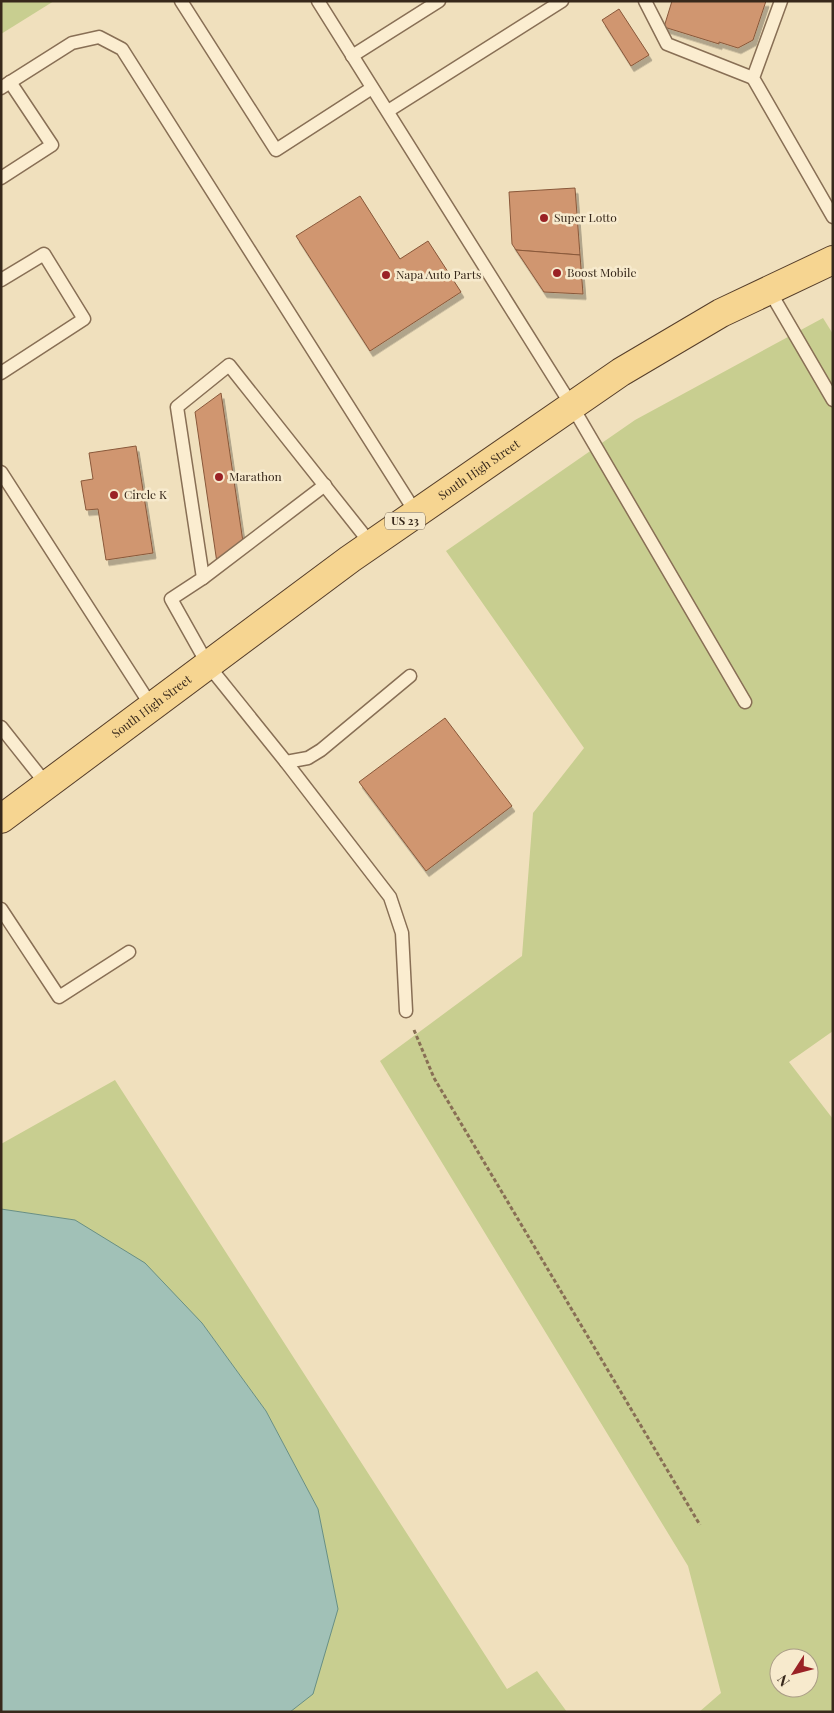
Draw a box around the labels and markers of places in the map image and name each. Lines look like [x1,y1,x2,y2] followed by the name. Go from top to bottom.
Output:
[554,209,617,225] place label: Super Lotto
[538,212,550,224] marker: Super Lotto
[567,264,637,280] place label: Boost Mobile
[396,266,481,282] place label: Napa Auto Parts
[551,267,563,279] marker: Boost Mobile
[380,269,392,281] marker: Napa Auto Parts
[229,468,282,484] place label: Marathon
[213,471,225,483] marker: Marathon
[124,486,167,502] place label: Circle K
[108,489,120,501] marker: Circle K

